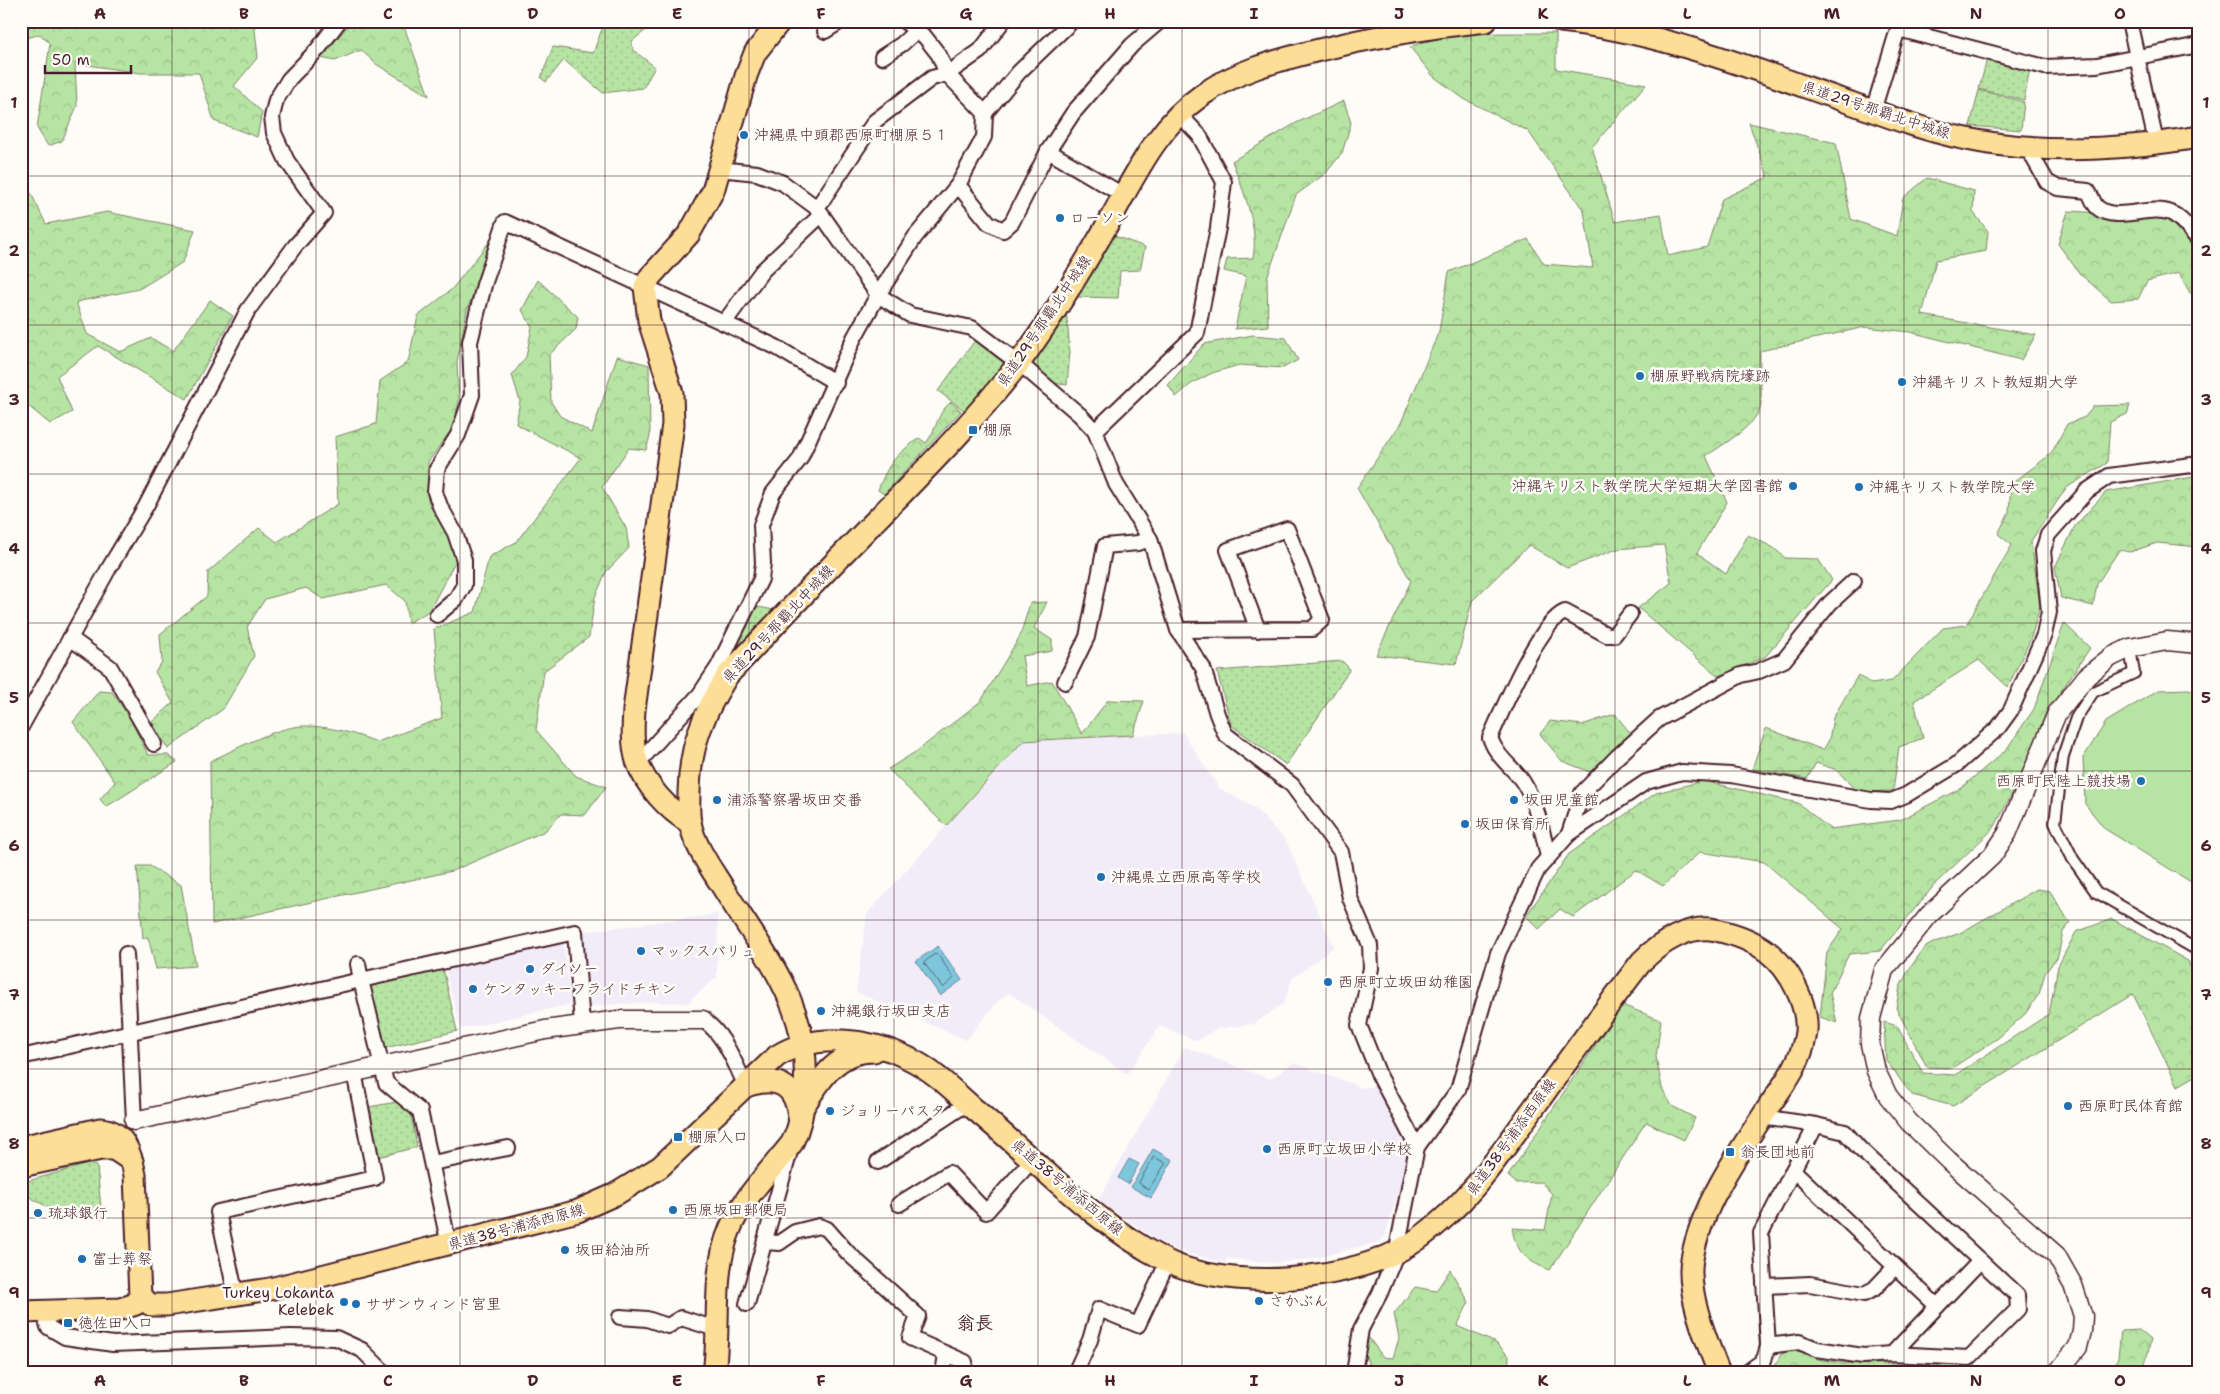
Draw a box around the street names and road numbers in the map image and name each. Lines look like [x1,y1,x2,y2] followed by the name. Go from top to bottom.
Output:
[1799,77,1953,143] street label: 県道29号那覇北中城線
[992,251,1096,391] street label: 県道29号那覇北中城線
[718,560,838,688] street label: 県道29号那覇北中城線
[1462,1074,1560,1200] street label: 県道38号浦添西原線
[1007,1134,1127,1240] street label: 県道38号浦添西原線
[446,1199,586,1255] street label: 県道38号浦添西原線

